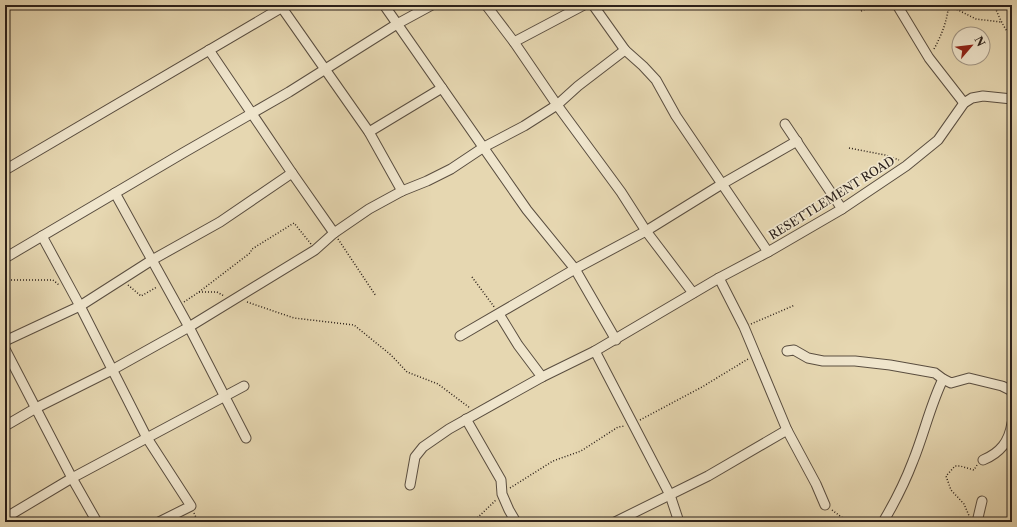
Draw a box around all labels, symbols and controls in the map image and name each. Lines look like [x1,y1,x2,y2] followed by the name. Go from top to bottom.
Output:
[951,26,991,66] north arrow
[971,34,988,49] text: N
[766,152,898,243] street label: RESETTLEMENT ROAD

